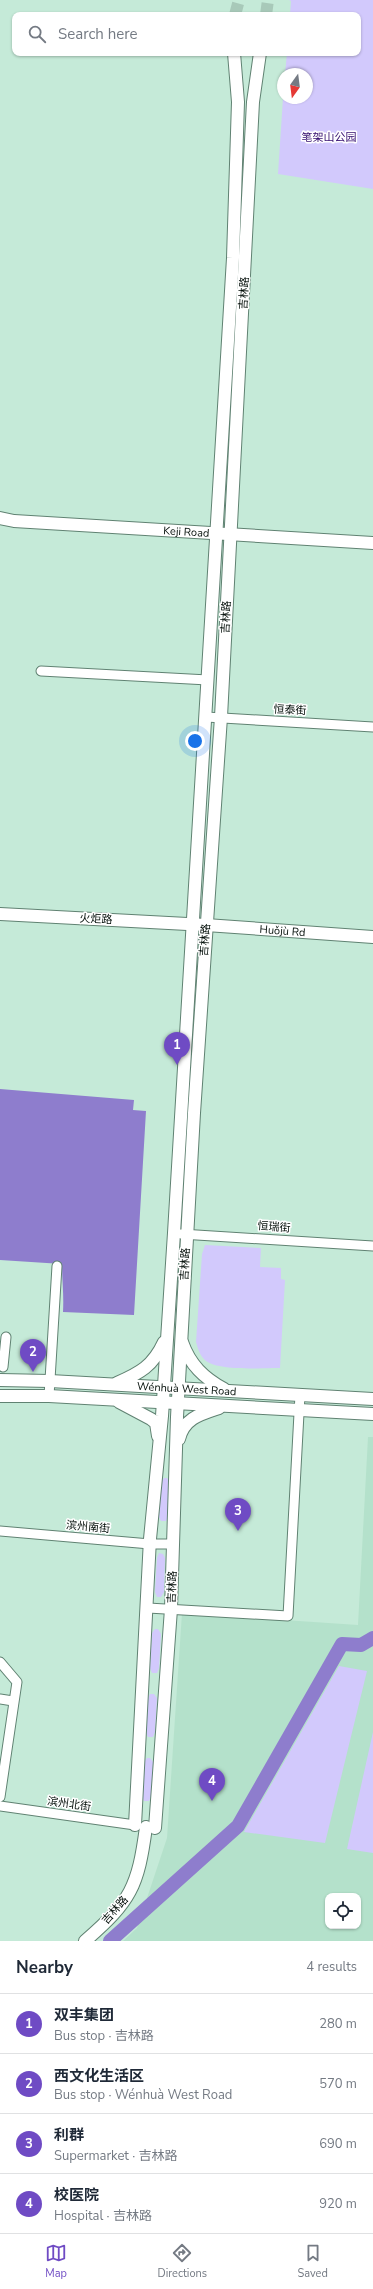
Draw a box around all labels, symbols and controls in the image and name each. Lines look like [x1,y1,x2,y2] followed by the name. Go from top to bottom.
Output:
[12,12,361,56] search box
[26,23,48,45] icon: search
[58,24,138,44] text: Search here
[277,68,313,104] north arrow
[302,130,357,145] park label: 笔架山公园
[236,276,252,310] street label: 吉林路
[163,523,210,540] street label: Keji Road
[218,600,234,634] street label: 吉林路
[273,702,307,718] street label: 恒泰街
[185,731,205,751] your location
[79,911,113,927] street label: 火炬路
[259,921,306,940] street label: Huǒjù Rd
[196,923,214,957] street label: 吉林路
[164,1032,190,1065] pin: 1
[257,1218,291,1236] street label: 恒瑞街
[177,1247,193,1281] street label: 吉林路
[20,1339,46,1372] pin: 2
[137,1378,237,1399] street label: Wénhuà West Road
[225,1498,251,1531] pin: 3
[65,1518,111,1536] street label: 滨州南街
[164,1570,180,1604] street label: 吉林路
[199,1768,225,1801] pin: 4
[46,1794,92,1814] street label: 滨州北街
[99,1893,131,1927] street label: 吉林路
[325,1893,361,1929] map controls
[325,1893,361,1929] button: locate
[16,1956,73,1979] text: Nearby
[306,1958,357,1976] text: 4 results
[54,2005,114,2025] text: 双丰集团
[25,2015,33,2033] text: 1
[319,2015,357,2033] text: 280 m
[54,2027,154,2045] text: Bus stop · 吉林路
[54,2066,144,2086] text: 西文化生活区
[25,2075,33,2093] text: 2
[319,2075,357,2093] text: 570 m
[54,2086,232,2104] text: Bus stop · Wénhuà West Road
[54,2125,84,2145] text: 利群
[25,2135,33,2153] text: 3
[319,2135,357,2153] text: 690 m
[54,2147,178,2165] text: Supermarket · 吉林路
[54,2185,99,2205] text: 校医院
[25,2195,33,2213] text: 4
[319,2195,357,2213] text: 920 m
[54,2207,152,2225] text: Hospital · 吉林路
[45,2242,67,2281] tab: Map
[157,2242,207,2281] tab: Directions
[297,2242,328,2281] tab: Saved

